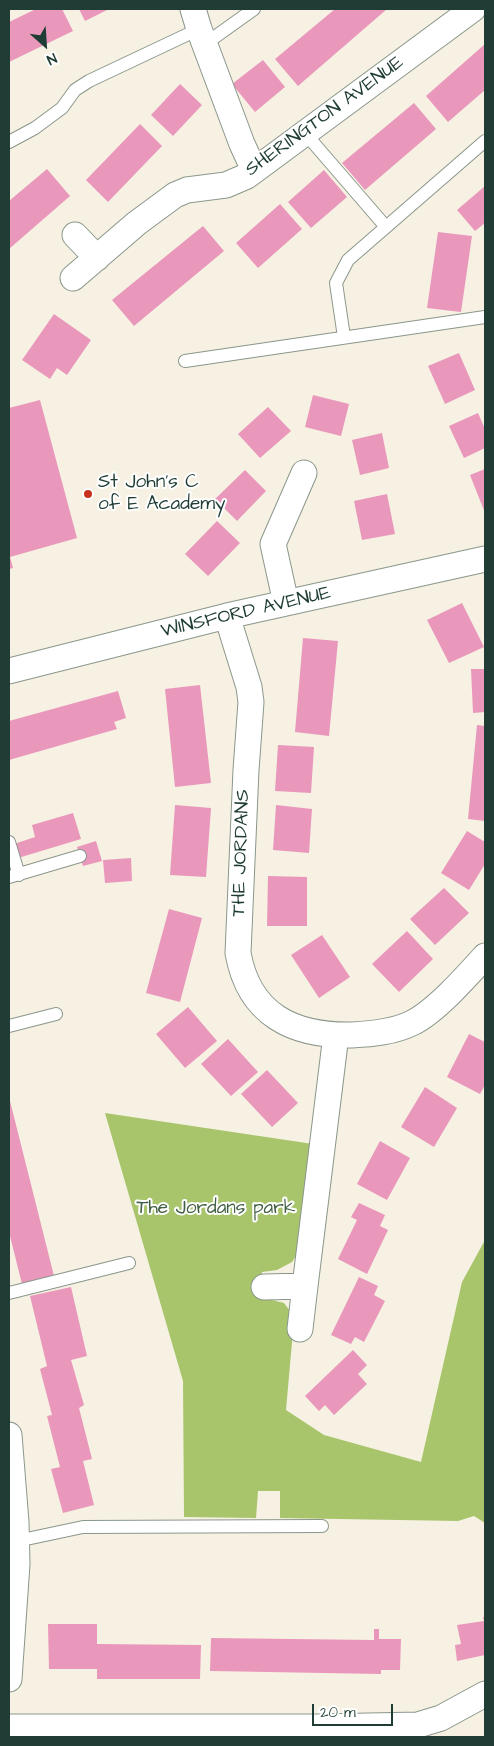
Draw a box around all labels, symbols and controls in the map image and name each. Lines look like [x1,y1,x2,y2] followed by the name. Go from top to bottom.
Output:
[20,20,70,70] north arrow
[43,48,60,69] text: N
[242,52,408,182] street label: SHERINGTON AVENUE
[98,472,226,516] place label: St John's C of E Academy
[82,488,94,500] marker: St John's C of E Academy
[159,582,333,644] street label: WINSFORD AVENUE
[228,789,256,917] street label: THE JORDANS
[137,1198,295,1220] park label: The Jordans park
[314,1694,395,1726] scale bar
[320,1702,356,1723] text: 20 m

